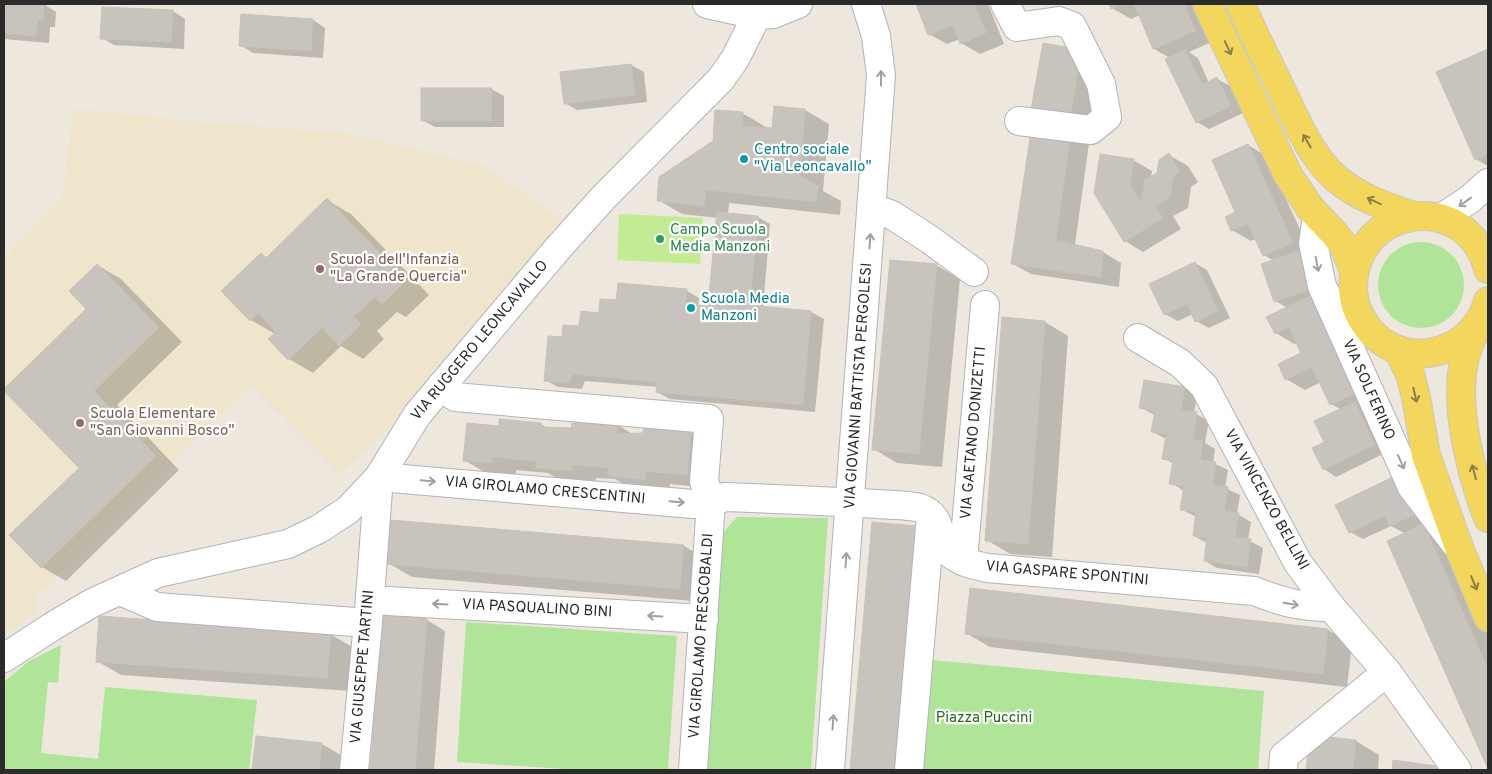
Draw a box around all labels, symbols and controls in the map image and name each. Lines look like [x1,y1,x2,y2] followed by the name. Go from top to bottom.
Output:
[1223,40,1233,55] one-way arrow
[876,71,886,87] one-way arrow
[1302,135,1312,149] one-way arrow
[754,141,872,177] place label: Centro sociale "Via Leoncavallo"
[738,153,750,165] marker: Centro sociale "Via Leoncavallo"
[1367,196,1382,206] one-way arrow
[1458,197,1472,207] one-way arrow
[670,221,770,257] place label: Campo Scuola Media Manzoni
[654,233,666,245] marker: Campo Scuola Media Manzoni
[865,233,874,249] one-way arrow
[330,251,467,287] place label: Scuola dell'Infanzia "La Grande Quercia"
[1313,256,1323,272] one-way arrow
[407,257,553,425] street label: VIA RUGGERO LEONCAVALLO
[841,262,877,510] street label: VIA GIOVANNI BATTISTA PERGOLESI
[314,263,326,275] marker: Scuola dell'Infanzia "La Grande Quercia"
[701,290,790,326] place label: Scuola Media Manzoni
[685,302,697,314] marker: Scuola Media Manzoni
[1337,337,1399,443] street label: VIA SOLFERINO
[957,346,991,520] street label: VIA GAETANO DONIZETTI
[1411,387,1420,403] one-way arrow
[90,405,235,441] place label: Scuola Elementare "San Giovanni Bosco"
[74,417,86,429] marker: Scuola Elementare "San Giovanni Bosco"
[1219,426,1313,574] street label: VIA VINCENZO BELLINI
[1396,454,1406,469] one-way arrow
[1469,464,1478,480] one-way arrow
[444,473,646,509] street label: VIA GIROLAMO CRESCENTINI
[420,476,436,486] one-way arrow
[669,498,685,507] one-way arrow
[685,533,719,739] street label: VIA GIROLAMO FRESCOBALDI
[841,552,850,568] one-way arrow
[985,557,1149,591] street label: VIA GASPARE SPONTINI
[1470,575,1480,590] one-way arrow
[347,589,379,745] street label: VIA GIUSEPPE TARTINI
[461,596,613,622] street label: VIA PASQUALINO BINI
[433,599,449,608] one-way arrow
[1283,599,1299,609] one-way arrow
[647,612,663,621] one-way arrow
[936,709,1032,728] park label: Piazza Puccini
[829,714,838,730] one-way arrow

